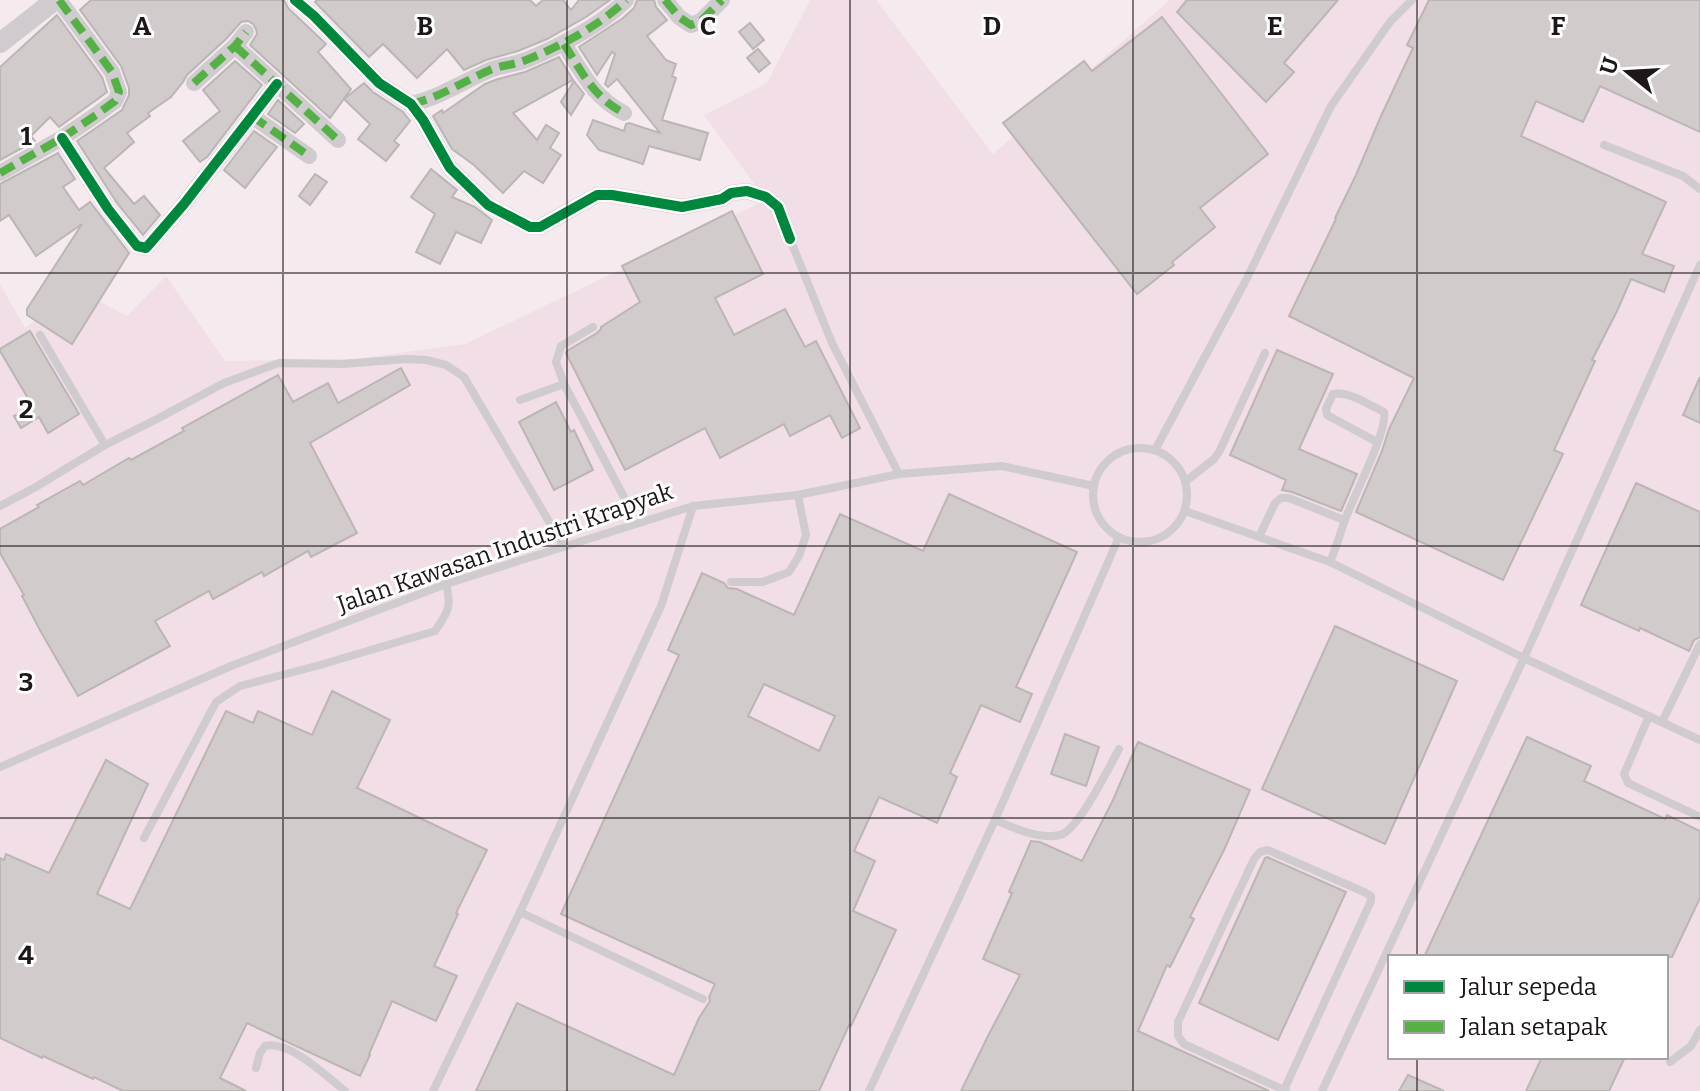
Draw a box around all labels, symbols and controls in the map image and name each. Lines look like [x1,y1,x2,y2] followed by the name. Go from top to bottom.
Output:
[133,11,152,42] text: A
[417,11,433,42] text: B
[700,11,716,42] text: C
[983,11,1001,42] text: D
[1267,11,1283,42] text: E
[1551,11,1566,42] text: F
[1588,32,1668,112] north arrow
[1594,54,1625,78] text: U
[20,121,32,152] text: 1
[19,394,33,425] text: 2
[333,477,677,619] street label: Jalan Kawasan Industri Krapyak
[19,667,33,698] text: 3
[18,940,34,971] text: 4
[1388,955,1668,1059] legend
[1459,973,1597,1001] text: Jalur sepeda
[1459,1013,1608,1041] text: Jalan setapak

